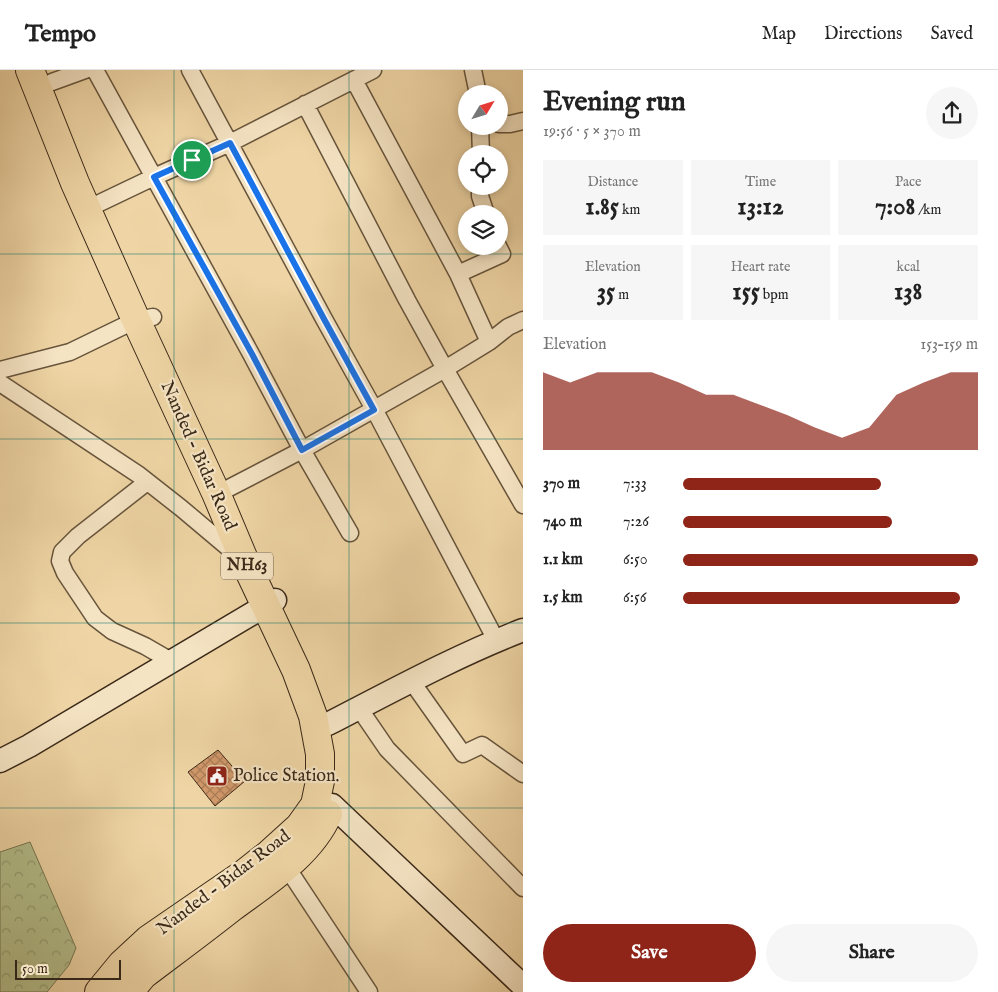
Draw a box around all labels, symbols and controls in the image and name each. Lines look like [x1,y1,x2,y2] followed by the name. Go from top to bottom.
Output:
[25,19,96,50] text: Tempo
[762,23,796,46] text: Map
[824,23,902,46] text: Directions
[930,23,973,46] text: Saved
[458,85,508,135] north arrow
[458,85,508,255] map controls
[543,85,686,120] text: Evening run
[926,87,978,139] button: share
[543,122,641,142] text: 19:56 · 5 × 370 m
[171,139,213,181] pin
[458,145,508,195] button: locate
[178,146,206,174] icon: arrive
[588,173,638,191] text: Distance
[745,173,776,191] text: Time
[895,173,921,191] text: Pace
[585,191,619,223] text: 1.85
[737,191,784,223] text: 13:12
[875,191,915,223] text: 7:08
[619,201,640,219] text: km
[915,201,941,219] text: /km
[458,205,508,255] button: layers
[585,258,641,276] text: Elevation
[731,258,790,276] text: Heart rate
[896,258,920,276] text: kcal
[597,276,615,308] text: 35
[732,276,760,308] text: 155
[894,276,922,308] text: 138
[615,286,629,304] text: m
[760,286,789,304] text: bpm
[543,335,606,355] text: Elevation
[920,335,978,355] text: 153–159 m
[155,378,241,535] street label: Nanded - Bidar Road
[543,474,580,494] text: 370 m
[623,474,647,494] text: 7:33
[543,512,582,532] text: 740 m
[623,512,649,532] text: 7:26
[543,550,583,570] text: 1.1 km
[623,550,648,570] text: 6:50
[221,552,273,580] road number: NH63
[543,588,583,608] text: 1.5 km
[623,588,646,608] text: 6:56
[205,764,229,788] public building icon: Police Station.
[233,765,339,788] place label: Police Station.
[153,825,296,941] street label: Nanded - Bidar Road
[543,924,756,982] button: Save
[766,924,978,982] button: Share
[15,957,121,980] scale bar
[22,960,48,978] text: 50 m

